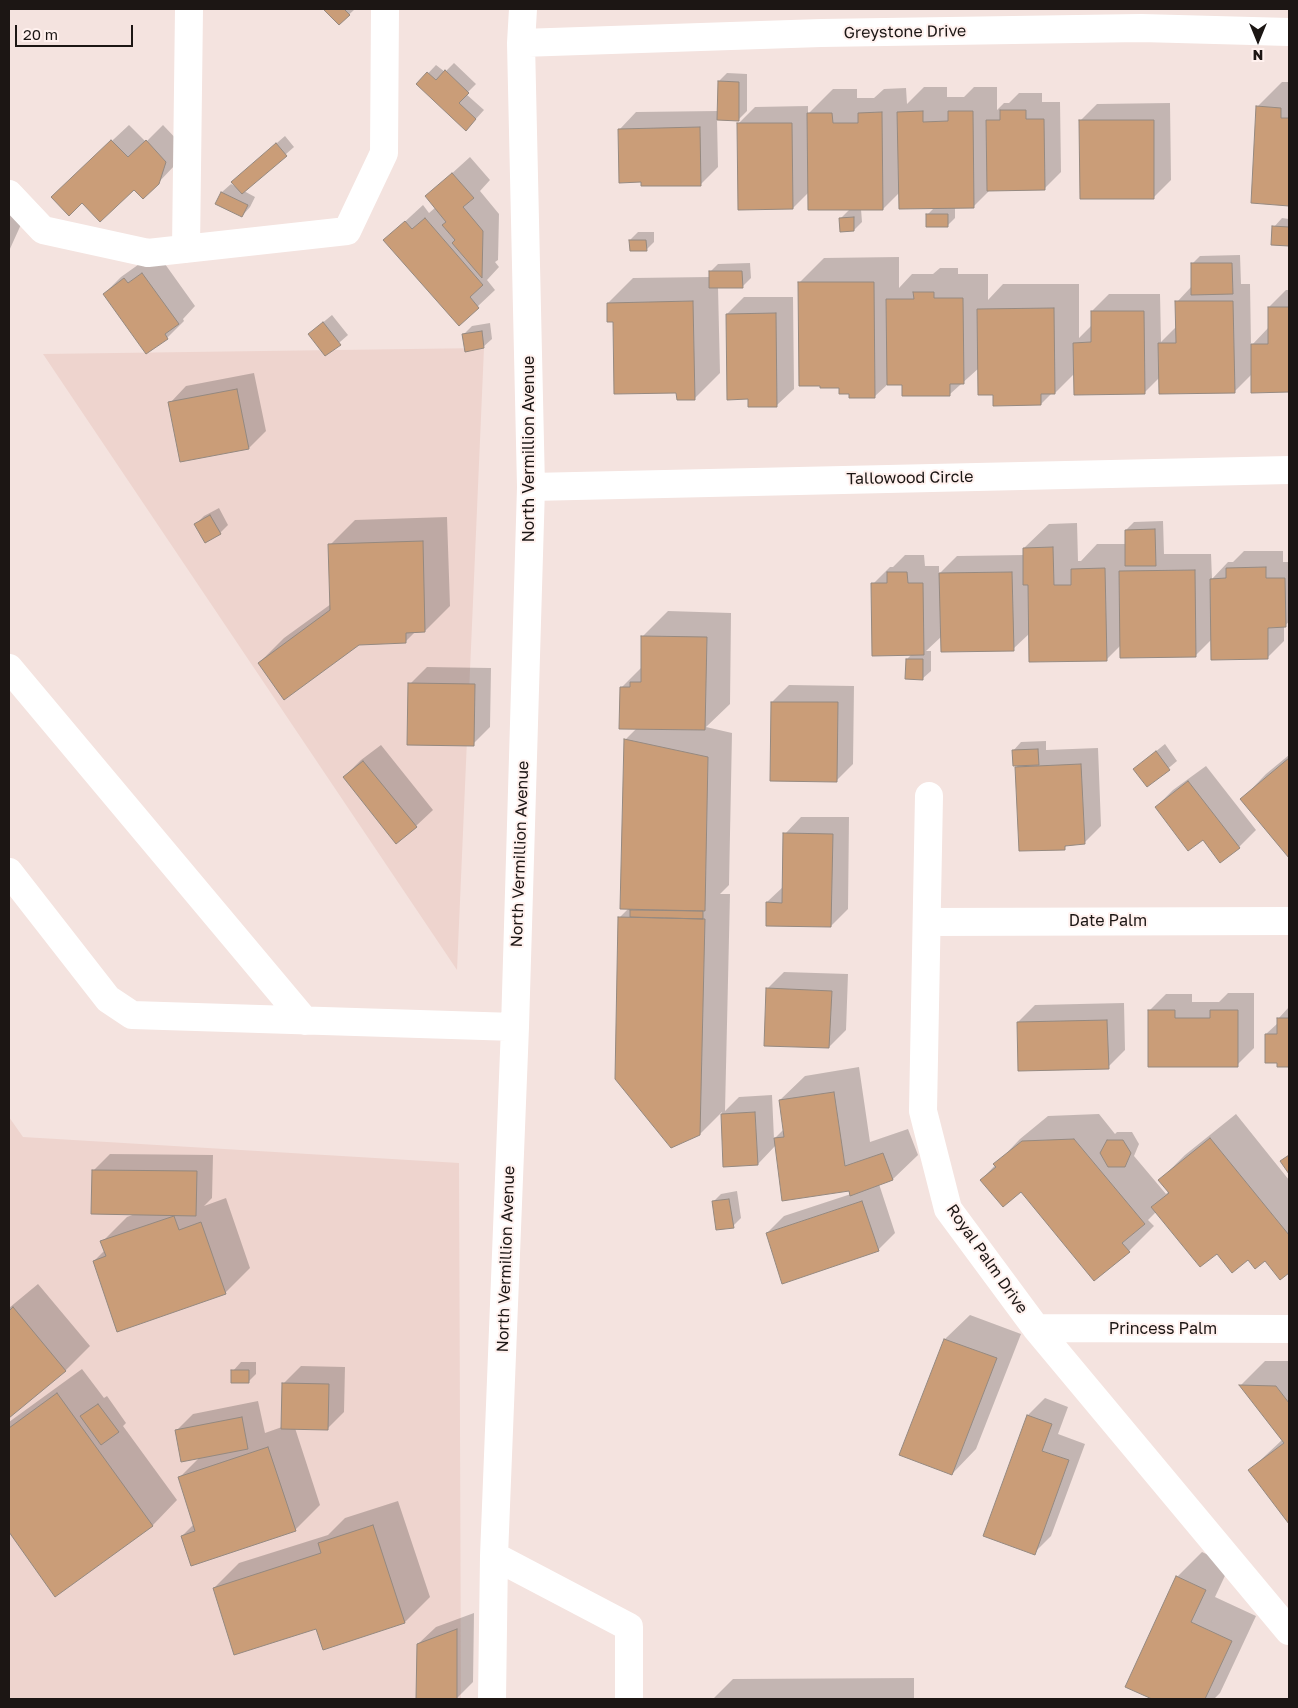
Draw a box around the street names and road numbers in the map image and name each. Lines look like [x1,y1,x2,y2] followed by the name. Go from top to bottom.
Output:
[844,21,966,43] street label: Greystone Drive
[519,356,539,542] street label: North Vermillion Avenue
[846,467,974,489] street label: Tallowood Circle
[507,760,533,948] street label: North Vermillion Avenue
[1069,911,1147,931] street label: Date Palm
[493,1165,519,1353] street label: North Vermillion Avenue
[942,1201,1032,1317] street label: Royal Palm Drive
[1109,1319,1217,1339] street label: Princess Palm

